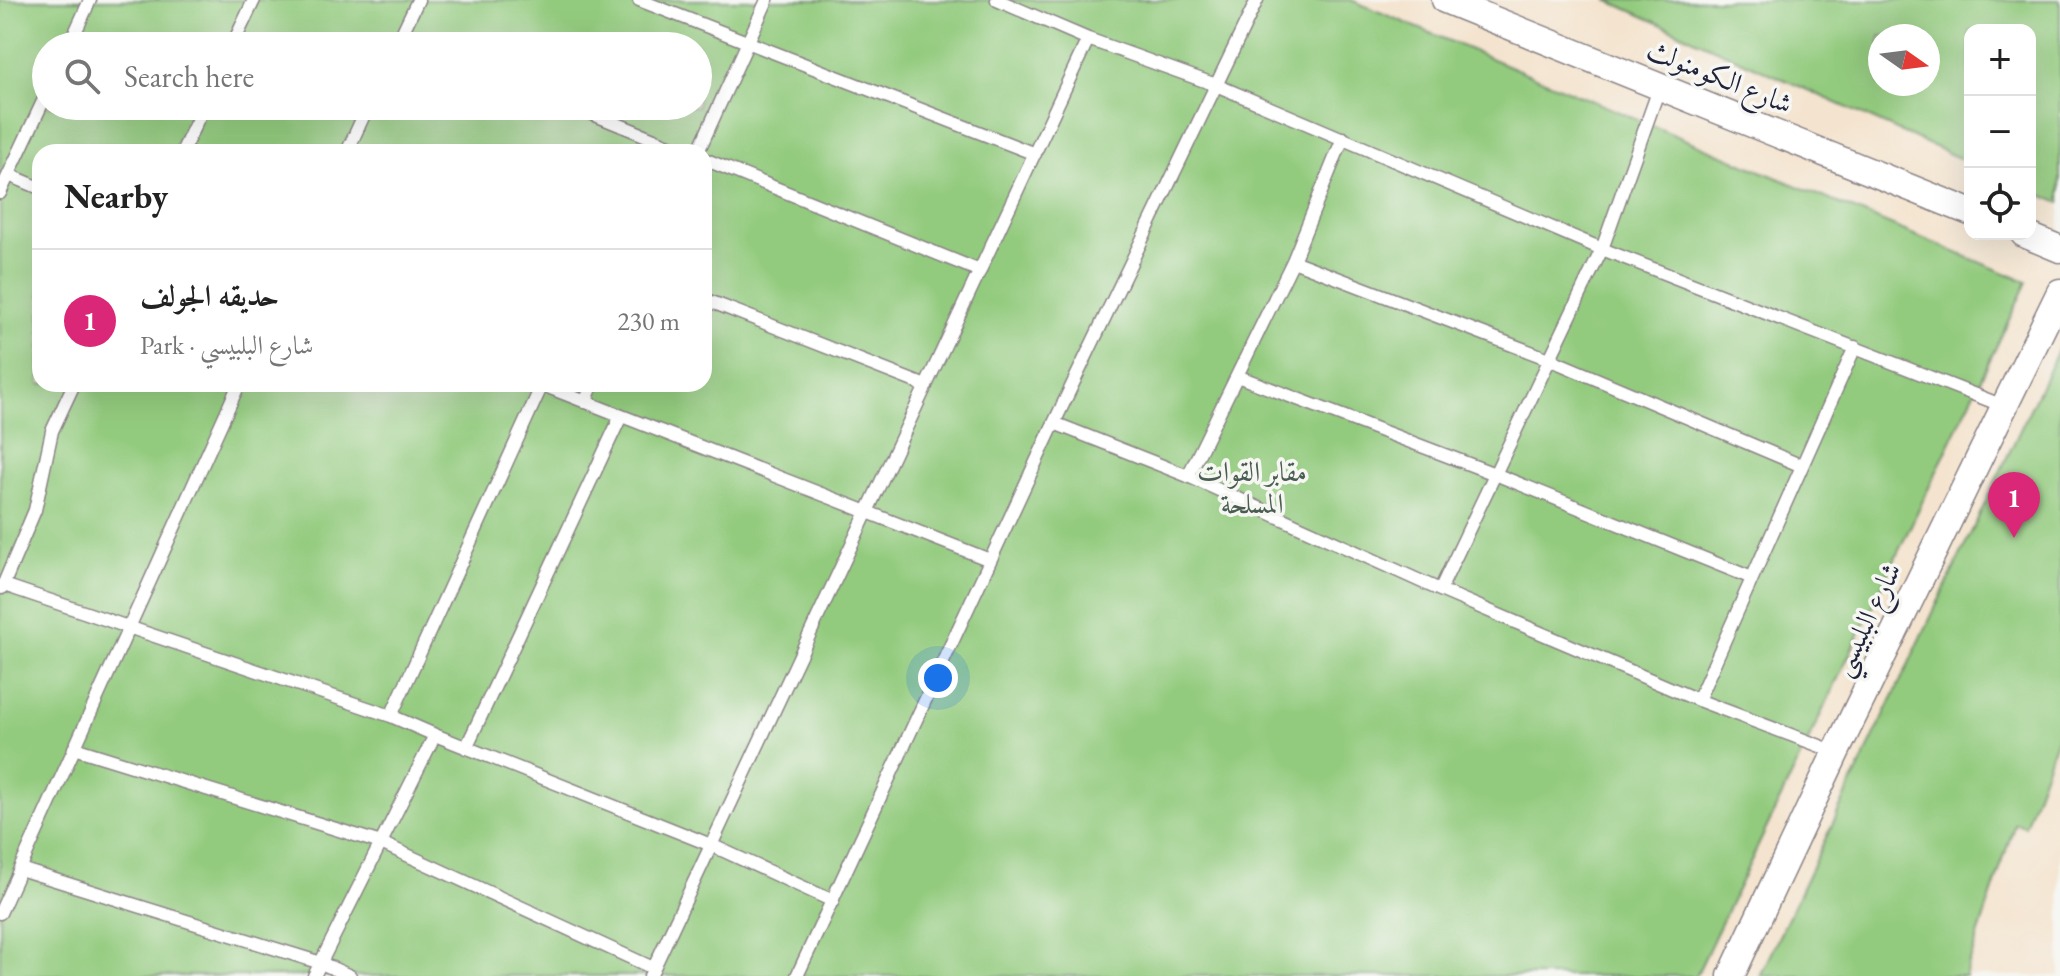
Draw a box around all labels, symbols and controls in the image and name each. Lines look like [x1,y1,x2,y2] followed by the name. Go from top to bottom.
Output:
[1868,24,1940,96] north arrow
[1964,24,2036,240] map controls
[1964,24,2036,96] button: +
[1640,31,1798,127] street label: شارع الكومنولث
[32,32,712,120] search box
[60,54,104,98] icon: search
[124,57,254,96] text: Search here
[1964,96,2036,168] button: −
[1964,168,2036,240] button: locate
[64,174,168,218] text: Nearby
[140,276,279,315] text: حديقه الجولف
[83,304,97,338] text: 1
[617,304,680,338] text: 230 m
[140,328,313,362] text: Park · شارع البلبيسي
[1197,453,1307,521] park label: مقابر القوات المسلحة
[1988,472,2040,538] pin: 1
[1823,556,1917,686] street label: شارع البلبيسي
[918,658,958,698] your location

